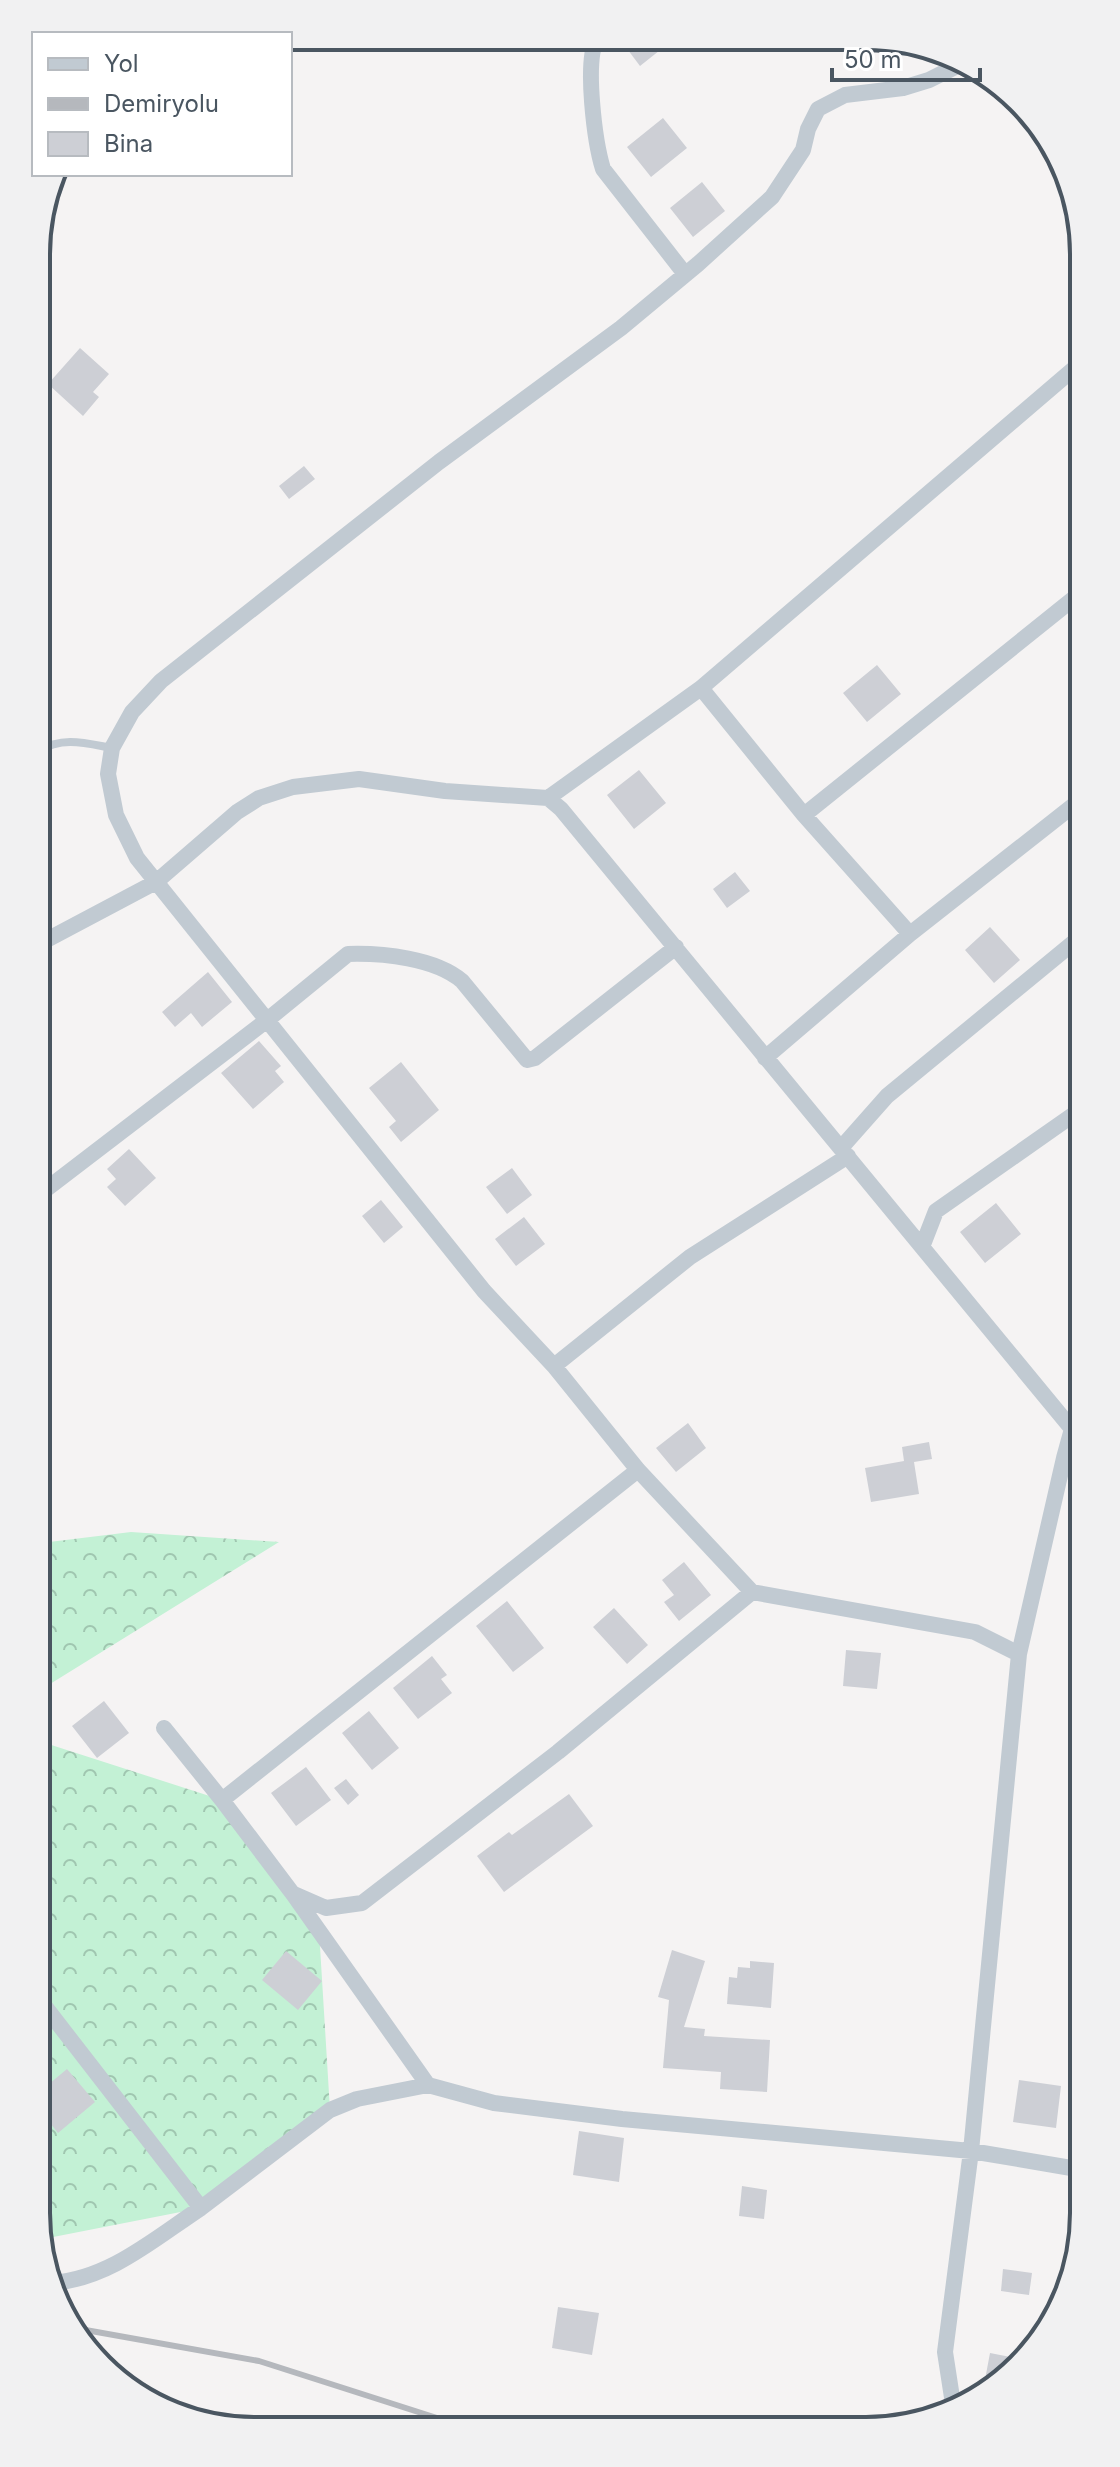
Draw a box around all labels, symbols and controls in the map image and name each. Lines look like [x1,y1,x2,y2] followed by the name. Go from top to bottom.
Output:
[32,32,292,176] legend
[832,32,980,82] scale bar
[844,45,902,74] text: 50 m
[104,49,139,78] text: Yol
[104,89,219,118] text: Demiryolu
[104,129,153,158] text: Bina

